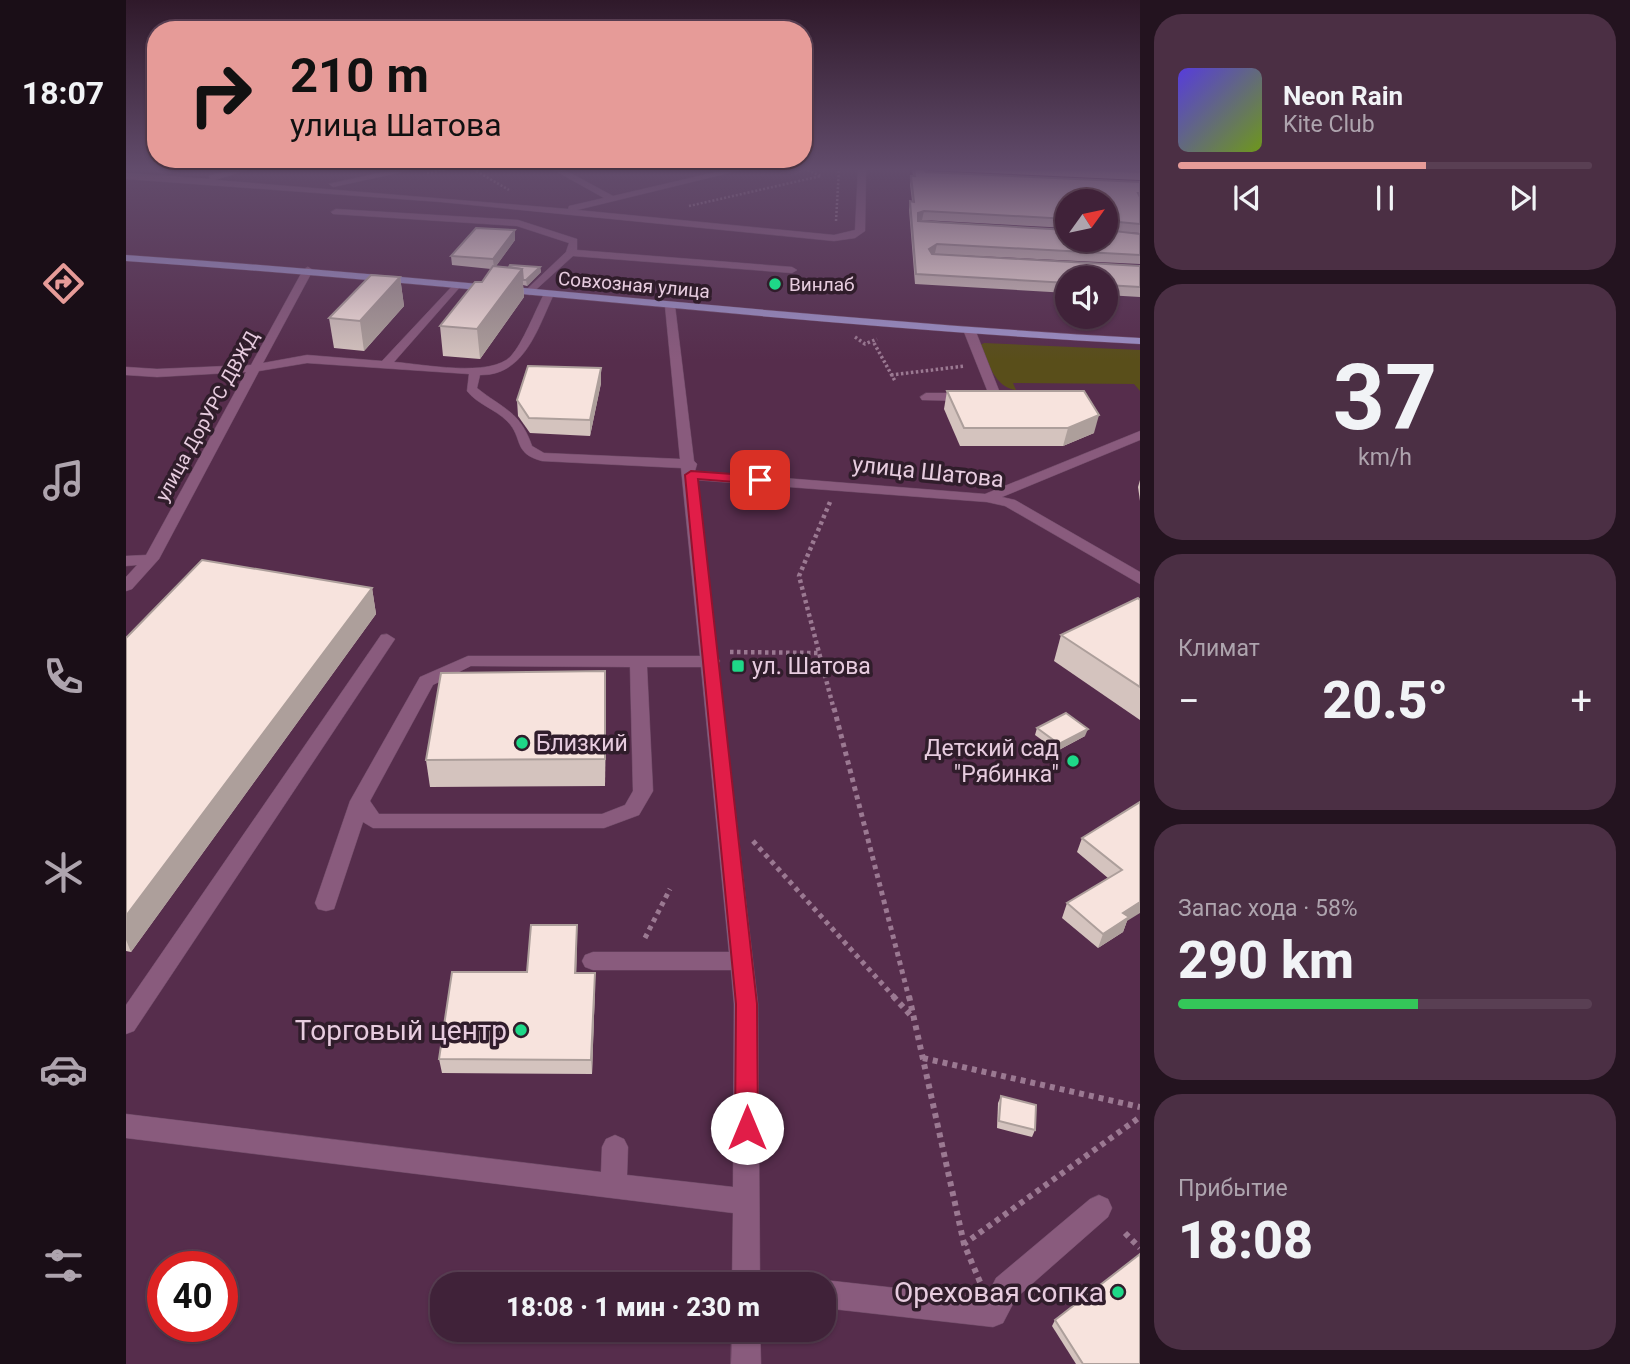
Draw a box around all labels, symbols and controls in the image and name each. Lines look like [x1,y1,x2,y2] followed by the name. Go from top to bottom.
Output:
[290,47,429,104] text: 210 m
[175,49,266,140] icon: right
[22,74,104,112] text: 18:07
[1283,81,1403,111] text: Neon Rain
[290,106,502,144] text: улица Шатова
[1283,111,1375,138] text: Kite Club
[1228,179,1266,217] icon: previous
[1366,179,1404,217] icon: pause
[1504,179,1542,217] icon: next
[1055,189,1118,252] north arrow
[1055,189,1118,329] map controls
[39,259,88,308] icon: directions
[1055,266,1118,329] button: sound
[557,267,711,303] street label: Совхозная улица
[789,273,855,296] place label: Винлаб
[767,276,783,292] marker: Винлаб
[151,327,263,505] street label: улица ДорУРС ДВЖД
[1333,345,1437,451] text: 37
[1358,444,1412,471] text: km/h
[730,450,790,510] pin
[851,451,1005,493] street label: улица Шатова
[39,456,88,505] icon: music
[741,461,779,499] icon: arrive
[1178,635,1260,662] text: Климат
[39,652,88,701] icon: phone
[752,653,871,680] place label: ул. Шатова
[730,658,746,674] marker: ул. Шатова
[1322,670,1448,731] text: 20.5°
[1178,679,1200,723] text: −
[1570,679,1592,723] text: +
[536,730,628,757] place label: Близкий
[514,735,530,751] marker: Близкий
[924,735,1059,788] place label: Детский сад "Рябинка"
[1065,753,1081,769] marker: Детский сад "Рябинка"
[39,848,88,897] icon: climate
[1178,895,1358,922] text: Запас хода · 58%
[1178,930,1354,991] text: 290 km
[295,1014,507,1047] place label: Торговый центр
[513,1022,529,1038] marker: Торговый центр
[39,1045,88,1094] icon: car
[710,1091,784,1165] position arrow
[1178,1175,1288,1202] text: Прибытие
[1178,1210,1313,1271] text: 18:08
[39,1241,88,1290] icon: filters
[147,1251,238,1342] speed limit sign: 40
[894,1276,1104,1309] place label: Ореховая сопка
[1110,1284,1126,1300] marker: Ореховая сопка
[506,1292,760,1322] text: 18:08 · 1 мин · 230 m

